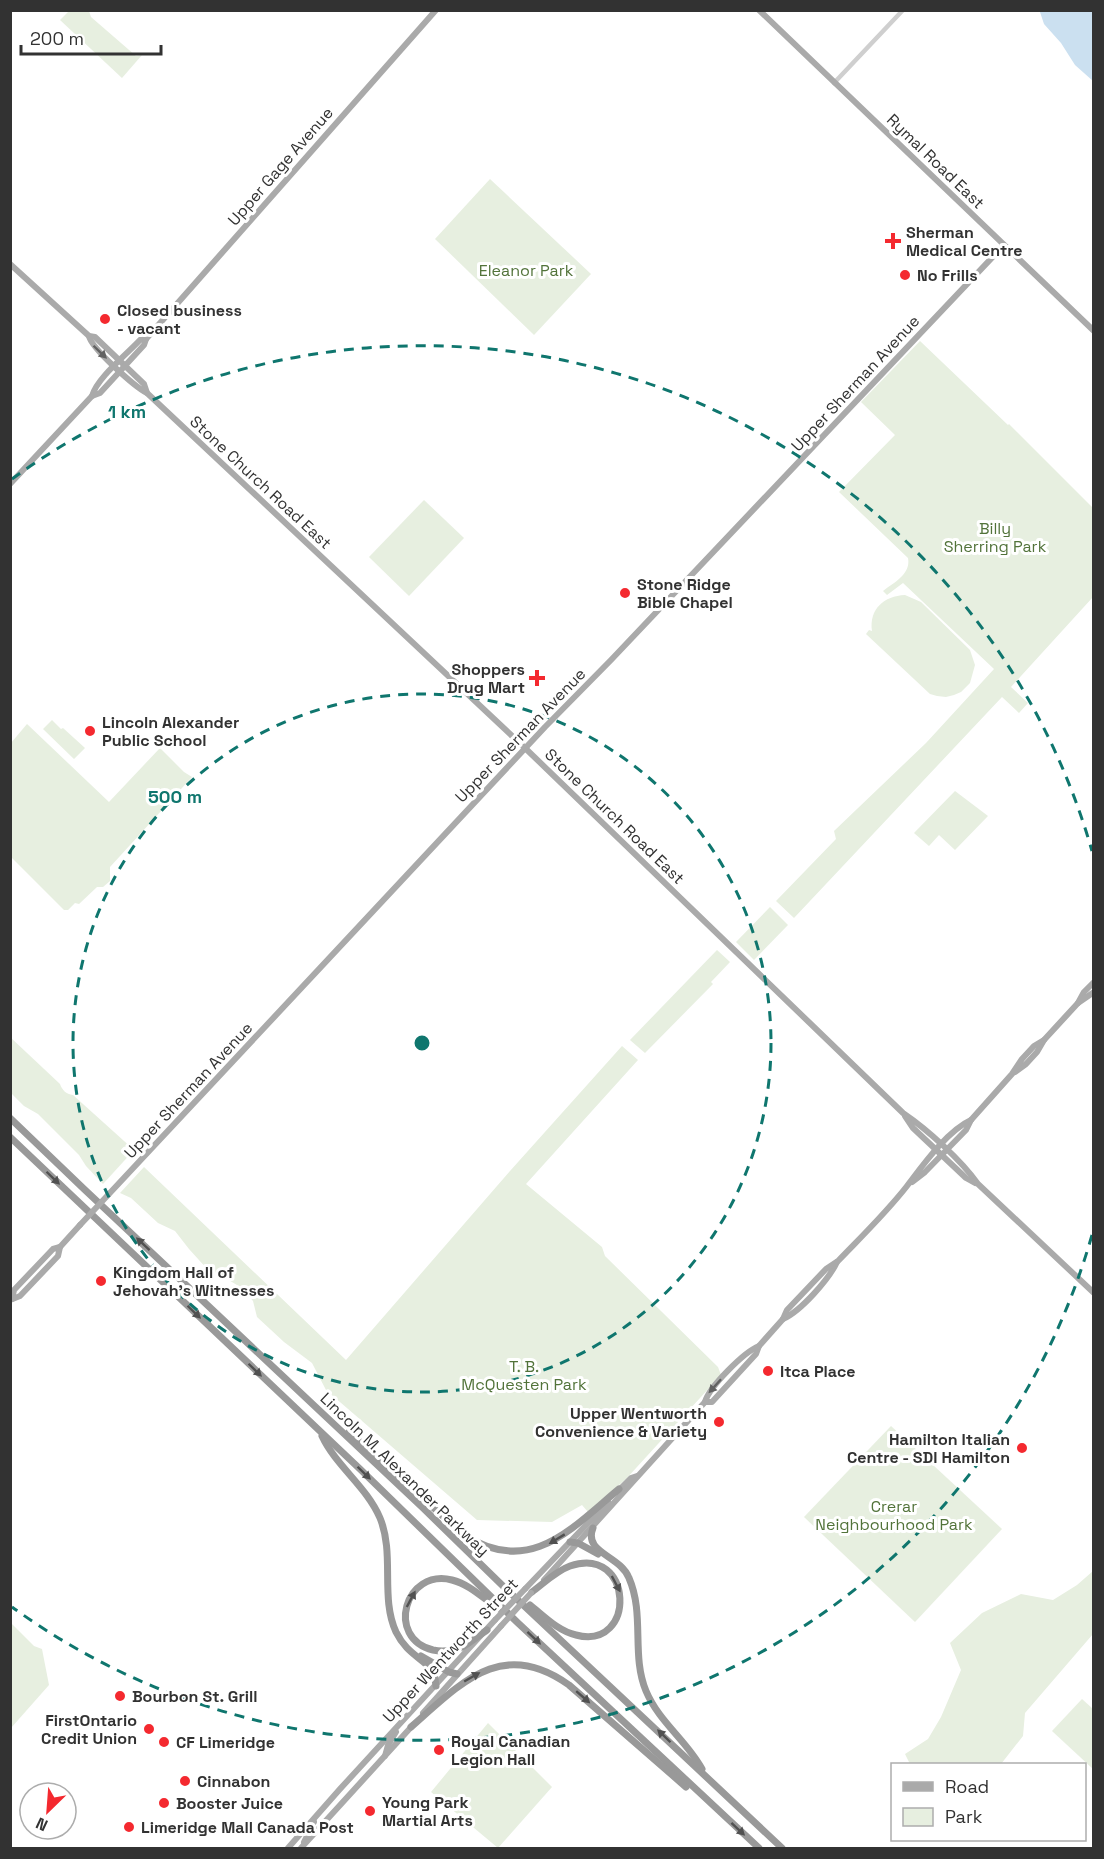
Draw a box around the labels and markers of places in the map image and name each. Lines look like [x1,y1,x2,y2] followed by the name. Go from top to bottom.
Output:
[906,222,1023,261] place label: Sherman Medical Centre
[884,232,902,250] marker: Sherman Medical Centre
[917,265,978,286] place label: No Frills
[898,268,912,282] marker: No Frills
[117,300,242,339] place label: Closed business - vacant
[98,312,112,326] marker: Closed business - vacant
[637,574,733,613] place label: Stone Ridge Bible Chapel
[618,586,632,600] marker: Stone Ridge Bible Chapel
[447,659,525,698] place label: Shoppers Drug Mart
[530,671,544,685] marker: Shoppers Drug Mart
[102,712,239,751] place label: Lincoln Alexander Public School
[83,724,97,738] marker: Lincoln Alexander Public School
[412,1033,432,1053] centre of rings
[113,1262,275,1301] place label: Kingdom Hall of Jehovah's Witnesses
[94,1274,108,1288] marker: Kingdom Hall of Jehovah's Witnesses
[780,1361,856,1382] place label: Itca Place
[761,1364,775,1378] marker: Itca Place
[535,1403,707,1442] place label: Upper Wentworth Convenience & Variety
[712,1415,726,1429] marker: Upper Wentworth Convenience & Variety
[847,1429,1010,1468] place label: Hamilton Italian Centre - SDI Hamilton
[1015,1441,1029,1455] marker: Hamilton Italian Centre - SDI Hamilton
[132,1686,258,1707] place label: Bourbon St. Grill
[113,1689,127,1703] marker: Bourbon St. Grill
[41,1710,137,1749] place label: FirstOntario Credit Union
[142,1722,156,1736] marker: FirstOntario Credit Union
[451,1731,570,1770] place label: Royal Canadian Legion Hall
[176,1732,275,1753] place label: CF Limeridge
[157,1735,171,1749] marker: CF Limeridge
[432,1743,446,1757] marker: Royal Canadian Legion Hall
[197,1771,270,1792] place label: Cinnabon
[178,1774,192,1788] marker: Cinnabon
[382,1792,473,1831] place label: Young Park Martial Arts
[176,1793,283,1814] place label: Booster Juice
[157,1796,171,1810] marker: Booster Juice
[363,1804,377,1818] marker: Young Park Martial Arts
[141,1817,354,1838] place label: Limeridge Mall Canada Post
[122,1820,136,1834] marker: Limeridge Mall Canada Post

